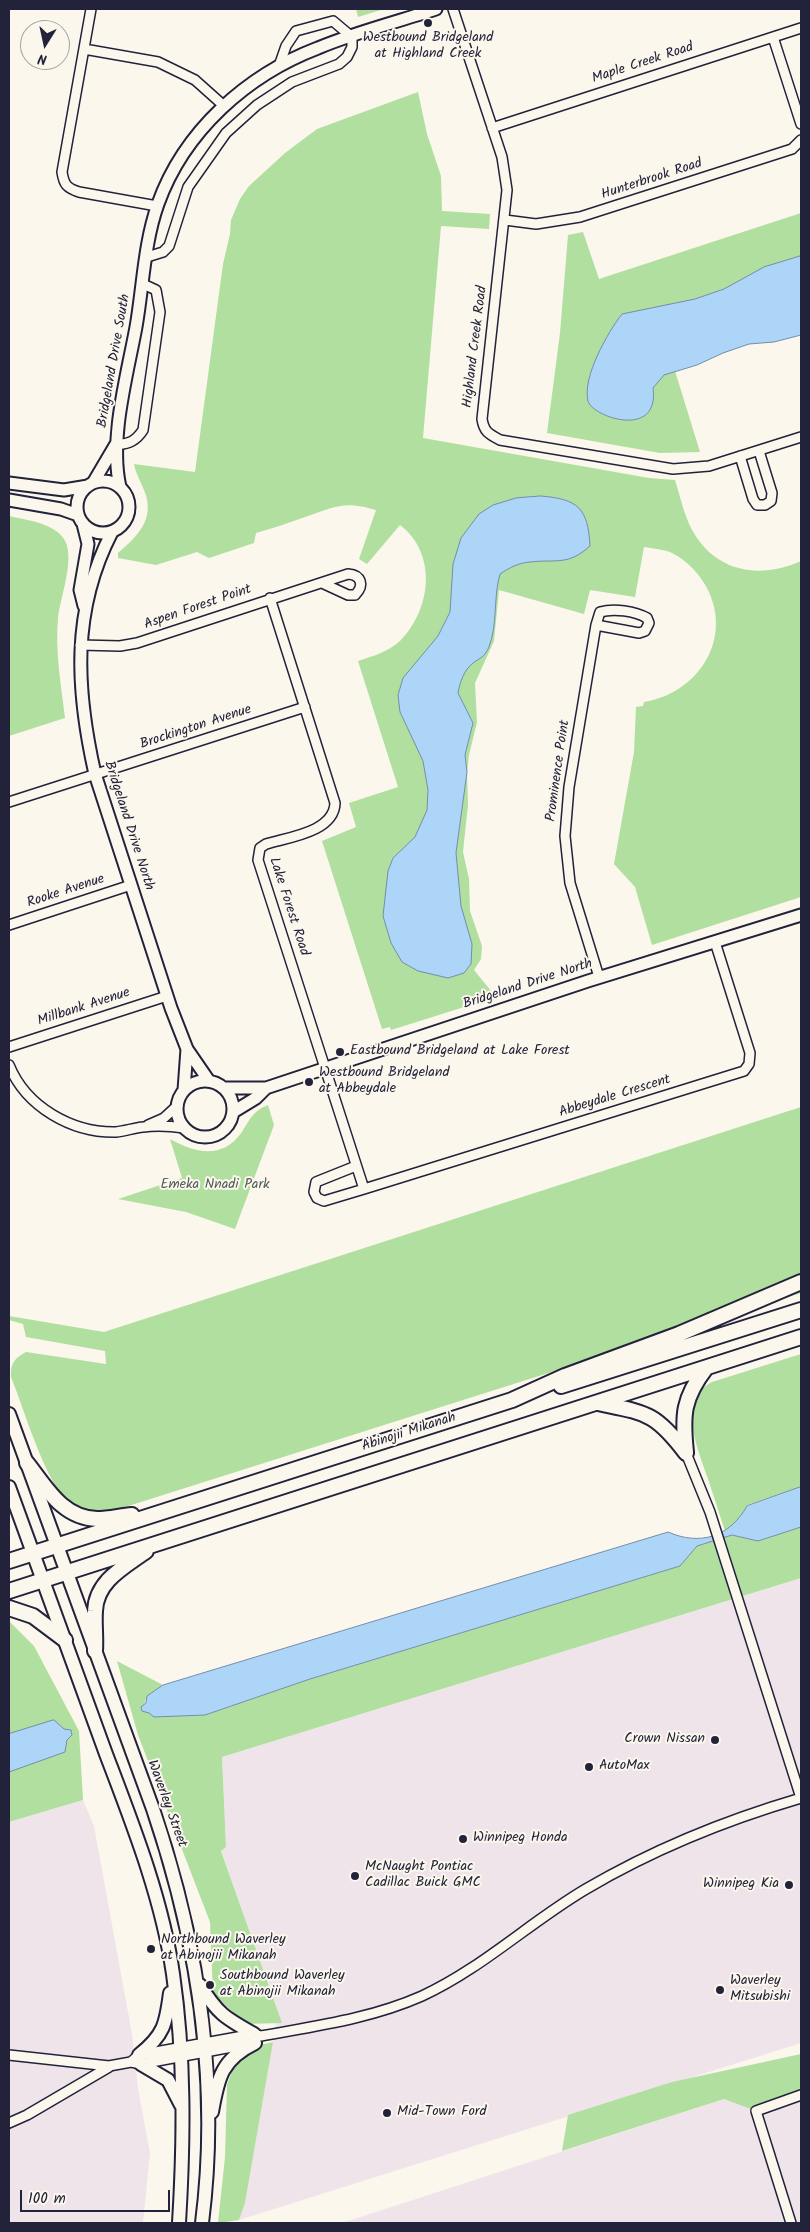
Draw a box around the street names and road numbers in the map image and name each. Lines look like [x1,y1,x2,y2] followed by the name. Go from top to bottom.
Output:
[590,40,696,88] street label: Maple Creek Road
[600,156,704,204] street label: Hunterbrook Road
[460,285,492,409] street label: Highland Creek Road
[95,293,135,429] street label: Bridgeland Drive South
[142,582,254,634] street label: Aspen Forest Point
[138,702,254,754] street label: Brockington Avenue
[544,719,574,823] street label: Prominence Point
[99,759,157,893] street label: Bridgeland Drive North
[264,856,312,958] street label: Lake Forest Road
[25,872,107,912] street label: Rooke Avenue
[461,956,595,1014] street label: Bridgeland Drive North
[36,985,132,1031] street label: Millbank Avenue
[557,1072,673,1122] street label: Abbeydale Crescent
[360,1410,458,1456] street label: Abinojii Mikanah
[142,1758,190,1850] street label: Waverley Street

